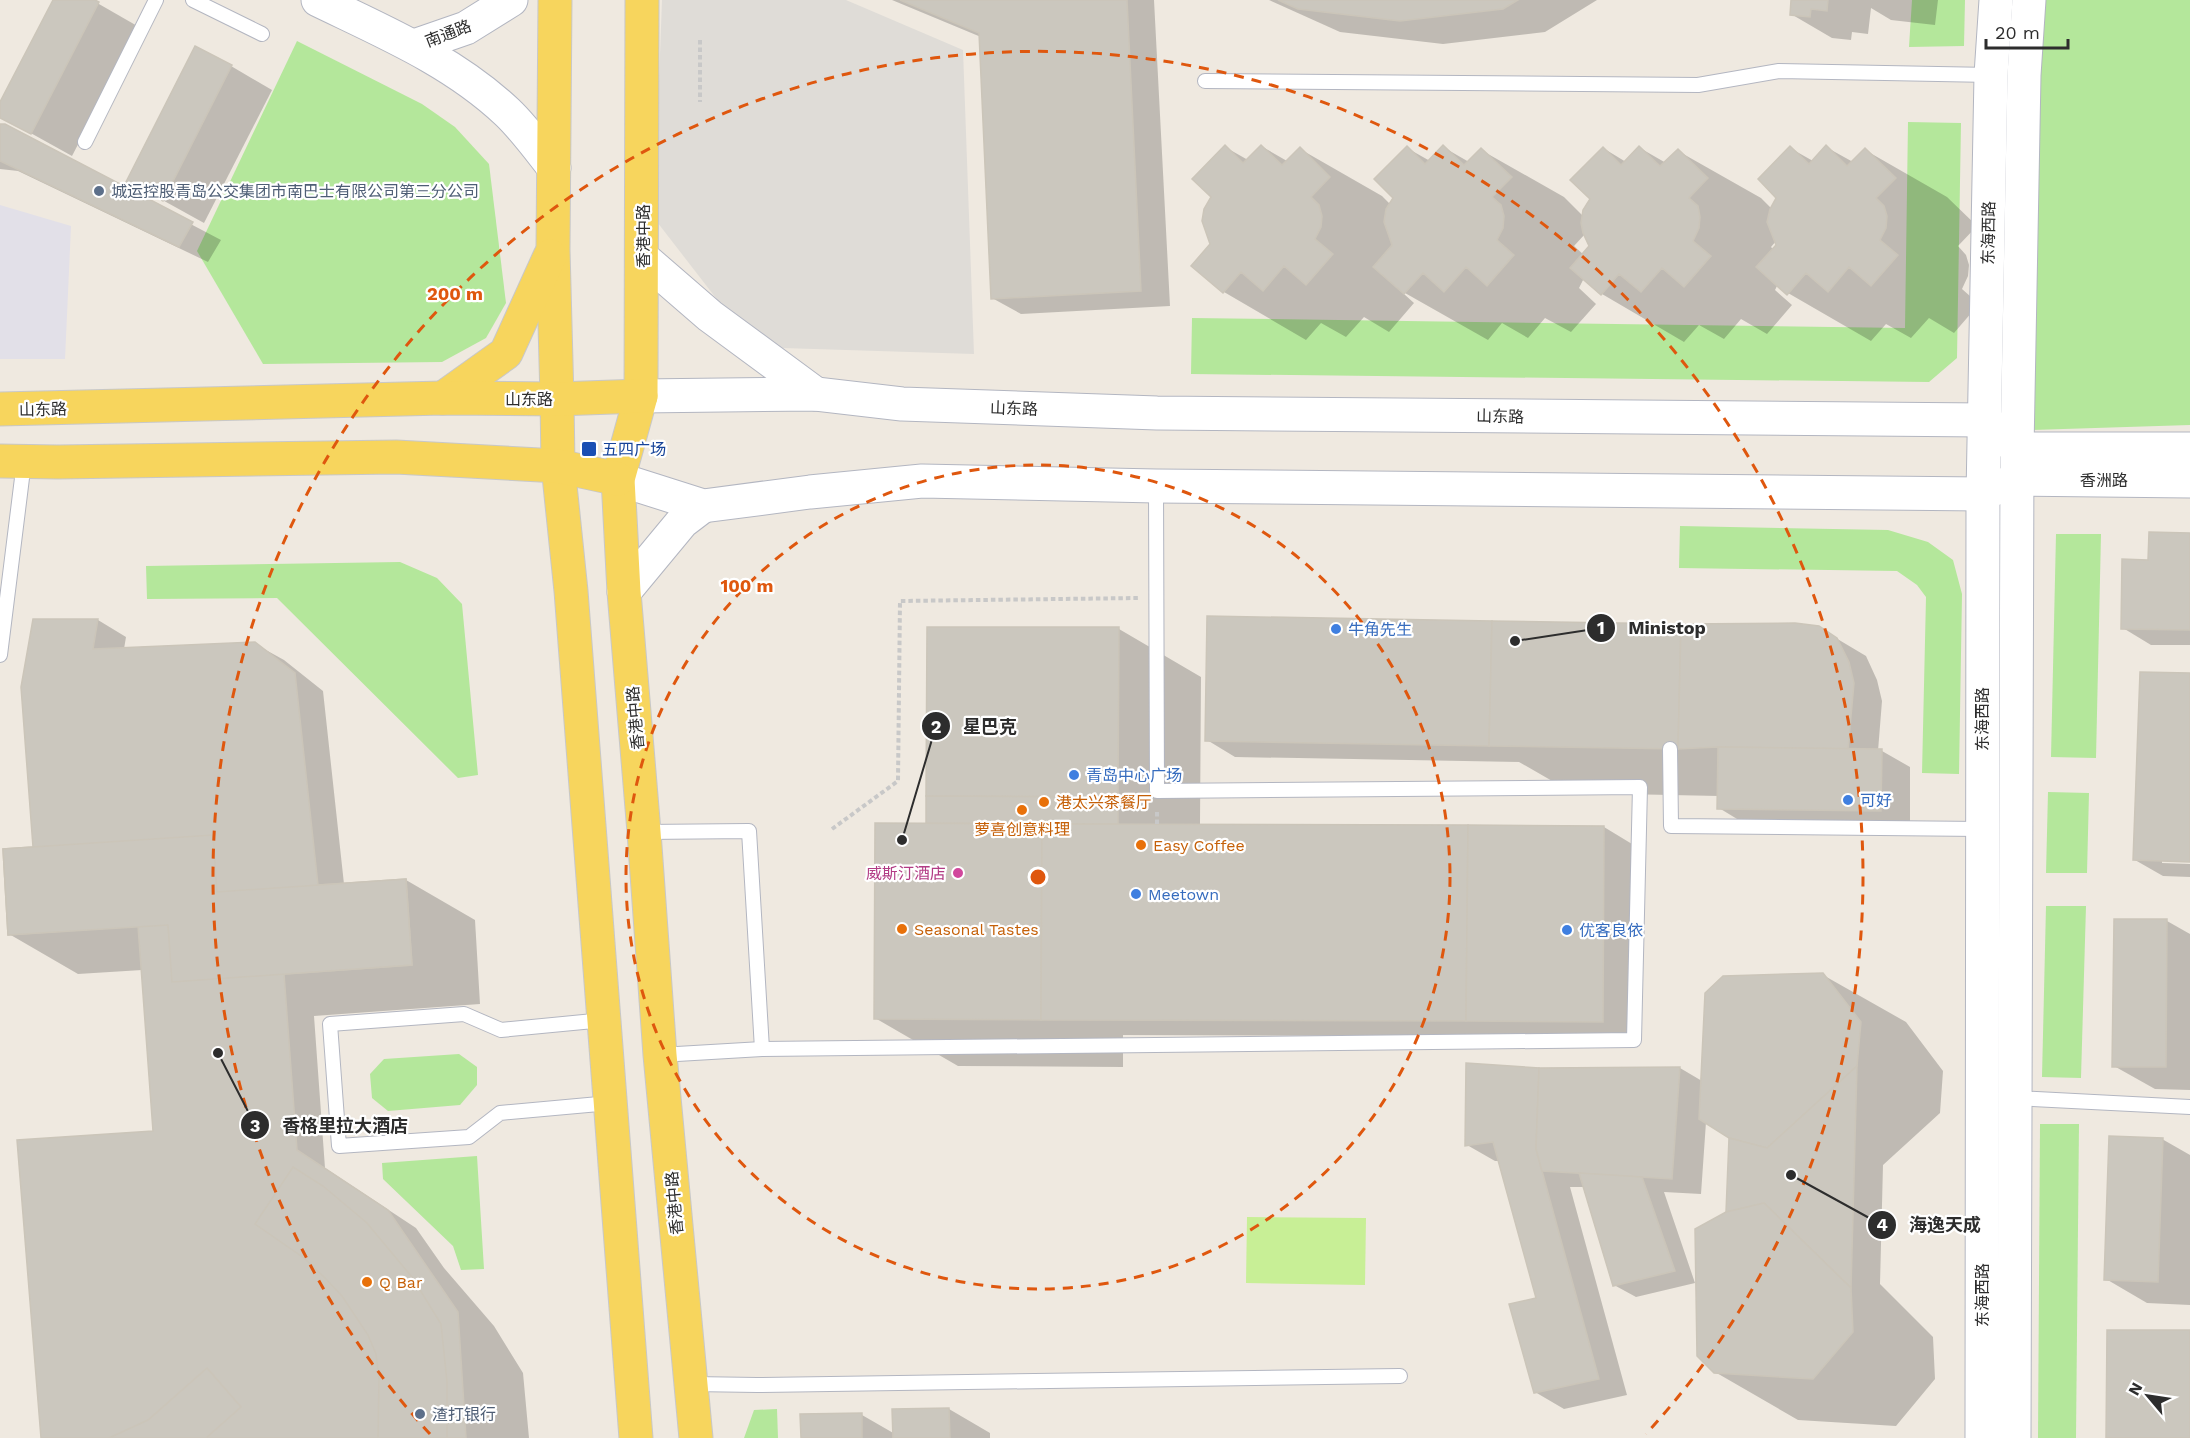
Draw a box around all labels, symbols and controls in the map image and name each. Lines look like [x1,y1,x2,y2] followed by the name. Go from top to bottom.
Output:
[1986,12,2068,50] scale bar
[422,16,474,51] street label: 南通路
[1995,22,2040,43] text: 20 m
[111,182,479,201] place label: 城运控股青岛公交集团市南巴士有限公司第三分公司
[92,184,106,198] marker: 城运控股青岛公交集团市南巴士有限公司第三分公司
[1978,201,1999,265] street label: 东海西路
[634,204,653,268] street label: 香港中路
[427,283,483,304] text: 200 m
[505,390,553,409] street label: 山东路
[990,398,1038,419] street label: 山东路
[19,400,67,419] street label: 山东路
[1476,407,1524,426] street label: 山东路
[580,440,598,458] marker: 五四广场
[602,440,666,459] place label: 五四广场
[2080,471,2128,490] street label: 香洲路
[720,575,774,596] text: 100 m
[1586,610,1718,646] callout: Ministop
[1597,617,1605,638] text: 1
[1628,617,1706,638] text: Ministop
[1348,620,1412,639] place label: 牛角先生
[1329,622,1343,636] marker: 牛角先生
[623,685,648,751] street label: 香港中路
[1973,687,1992,751] street label: 东海西路
[921,708,1029,744] callout: 星巴克
[931,716,941,737] text: 2
[963,716,1017,737] text: 星巴克
[1086,766,1182,785] place label: 青岛中心广场
[1067,768,1081,782] marker: 青岛中心广场
[1860,791,1892,810] place label: 可好
[1056,793,1152,812] place label: 港太兴茶餐厅
[1841,793,1855,807] marker: 可好
[1037,795,1051,809] marker: 港太兴茶餐厅
[1015,803,1029,817] marker: 萝喜创意料理
[974,820,1070,839] place label: 萝喜创意料理
[1153,836,1245,855] place label: Easy Coffee
[1134,838,1148,852] marker: Easy Coffee
[866,864,946,883] place label: 威斯汀酒店
[951,866,965,880] marker: 威斯汀酒店
[1028,867,1048,887] centre of rings
[1148,885,1219,904] place label: Meetown
[1129,887,1143,901] marker: Meetown
[914,920,1039,939] place label: Seasonal Tastes
[1579,921,1643,940] place label: 优客良依
[895,922,909,936] marker: Seasonal Tastes
[1560,923,1574,937] marker: 优客良依
[240,1107,420,1143] callout: 香格里拉大酒店
[250,1115,260,1136] text: 3
[282,1115,408,1136] text: 香格里拉大酒店
[662,1170,687,1236] street label: 香港中路
[1867,1207,1993,1243] callout: 海逸天成
[1876,1214,1888,1235] text: 4
[1909,1214,1981,1235] text: 海逸天成
[1973,1263,1992,1327] street label: 东海西路
[379,1273,423,1292] place label: Q Bar
[360,1275,374,1289] marker: Q Bar
[2118,1366,2178,1426] north arrow
[2124,1379,2147,1399] text: N
[432,1405,496,1424] place label: 渣打银行
[413,1407,427,1421] marker: 渣打银行

